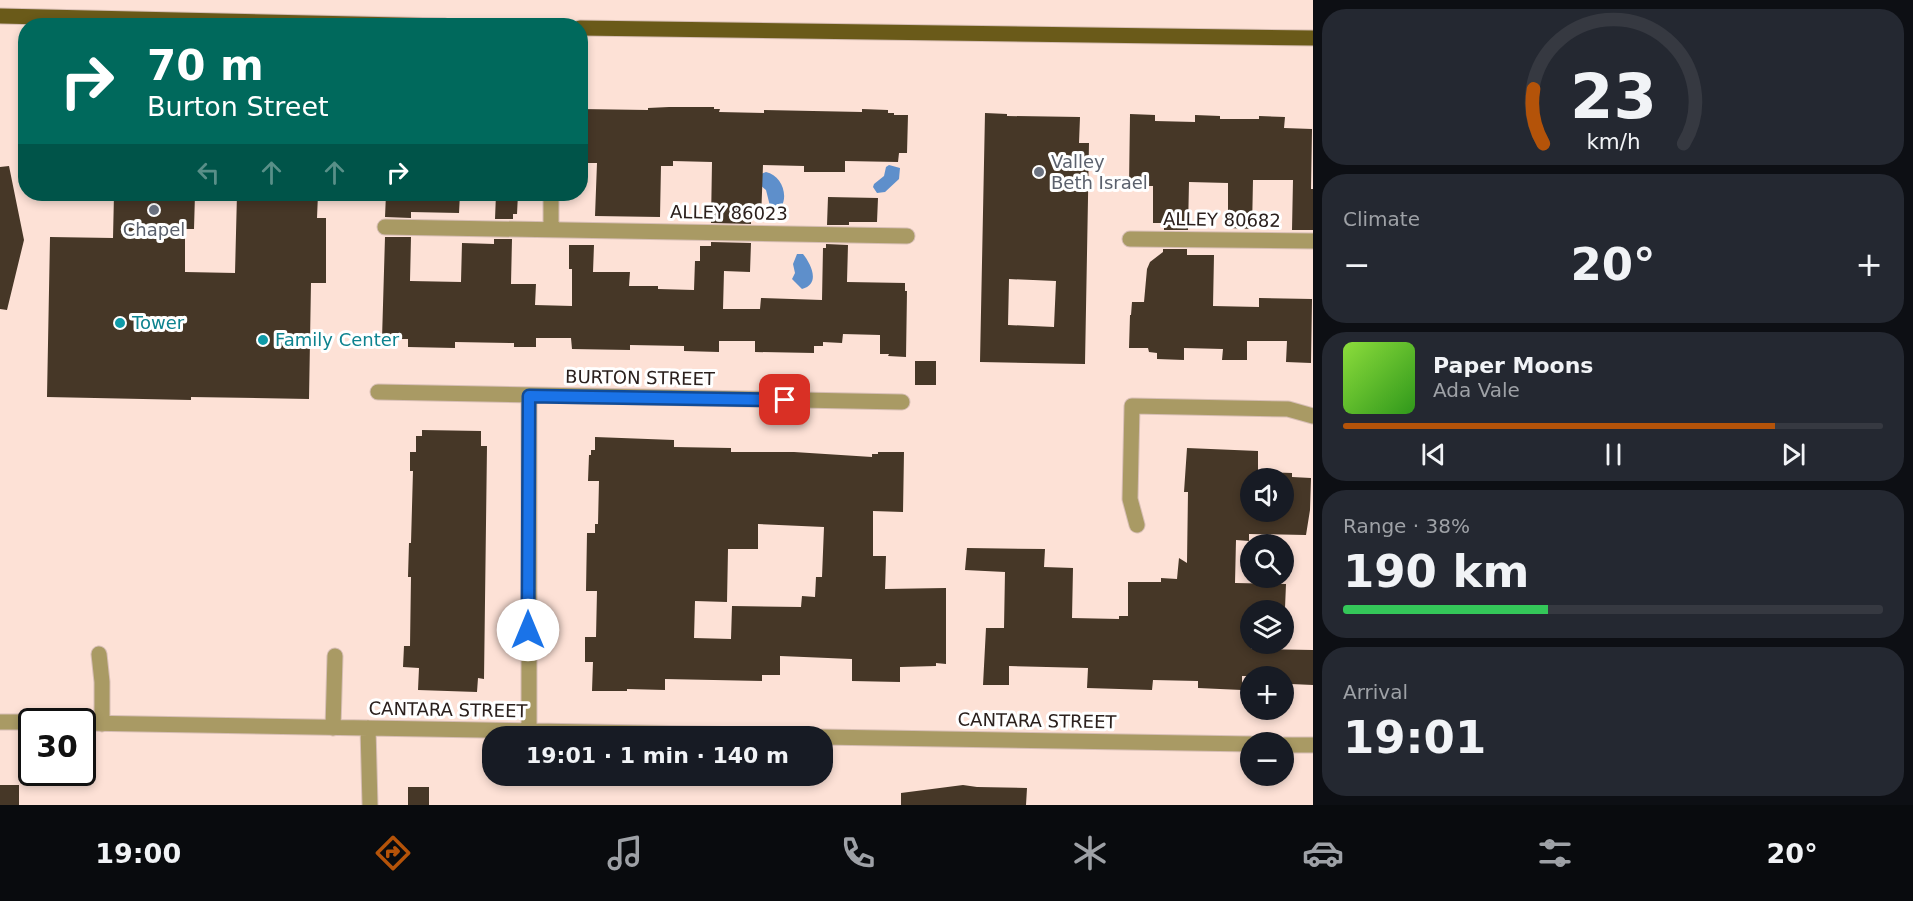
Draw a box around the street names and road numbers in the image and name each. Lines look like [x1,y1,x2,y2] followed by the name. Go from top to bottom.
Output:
[670,201,788,224] street label: ALLEY 86023
[1163,208,1281,231] street label: ALLEY 80682
[565,366,716,389] street label: BURTON STREET
[368,698,529,721] street label: CANTARA STREET
[957,709,1118,732] street label: CANTARA STREET

